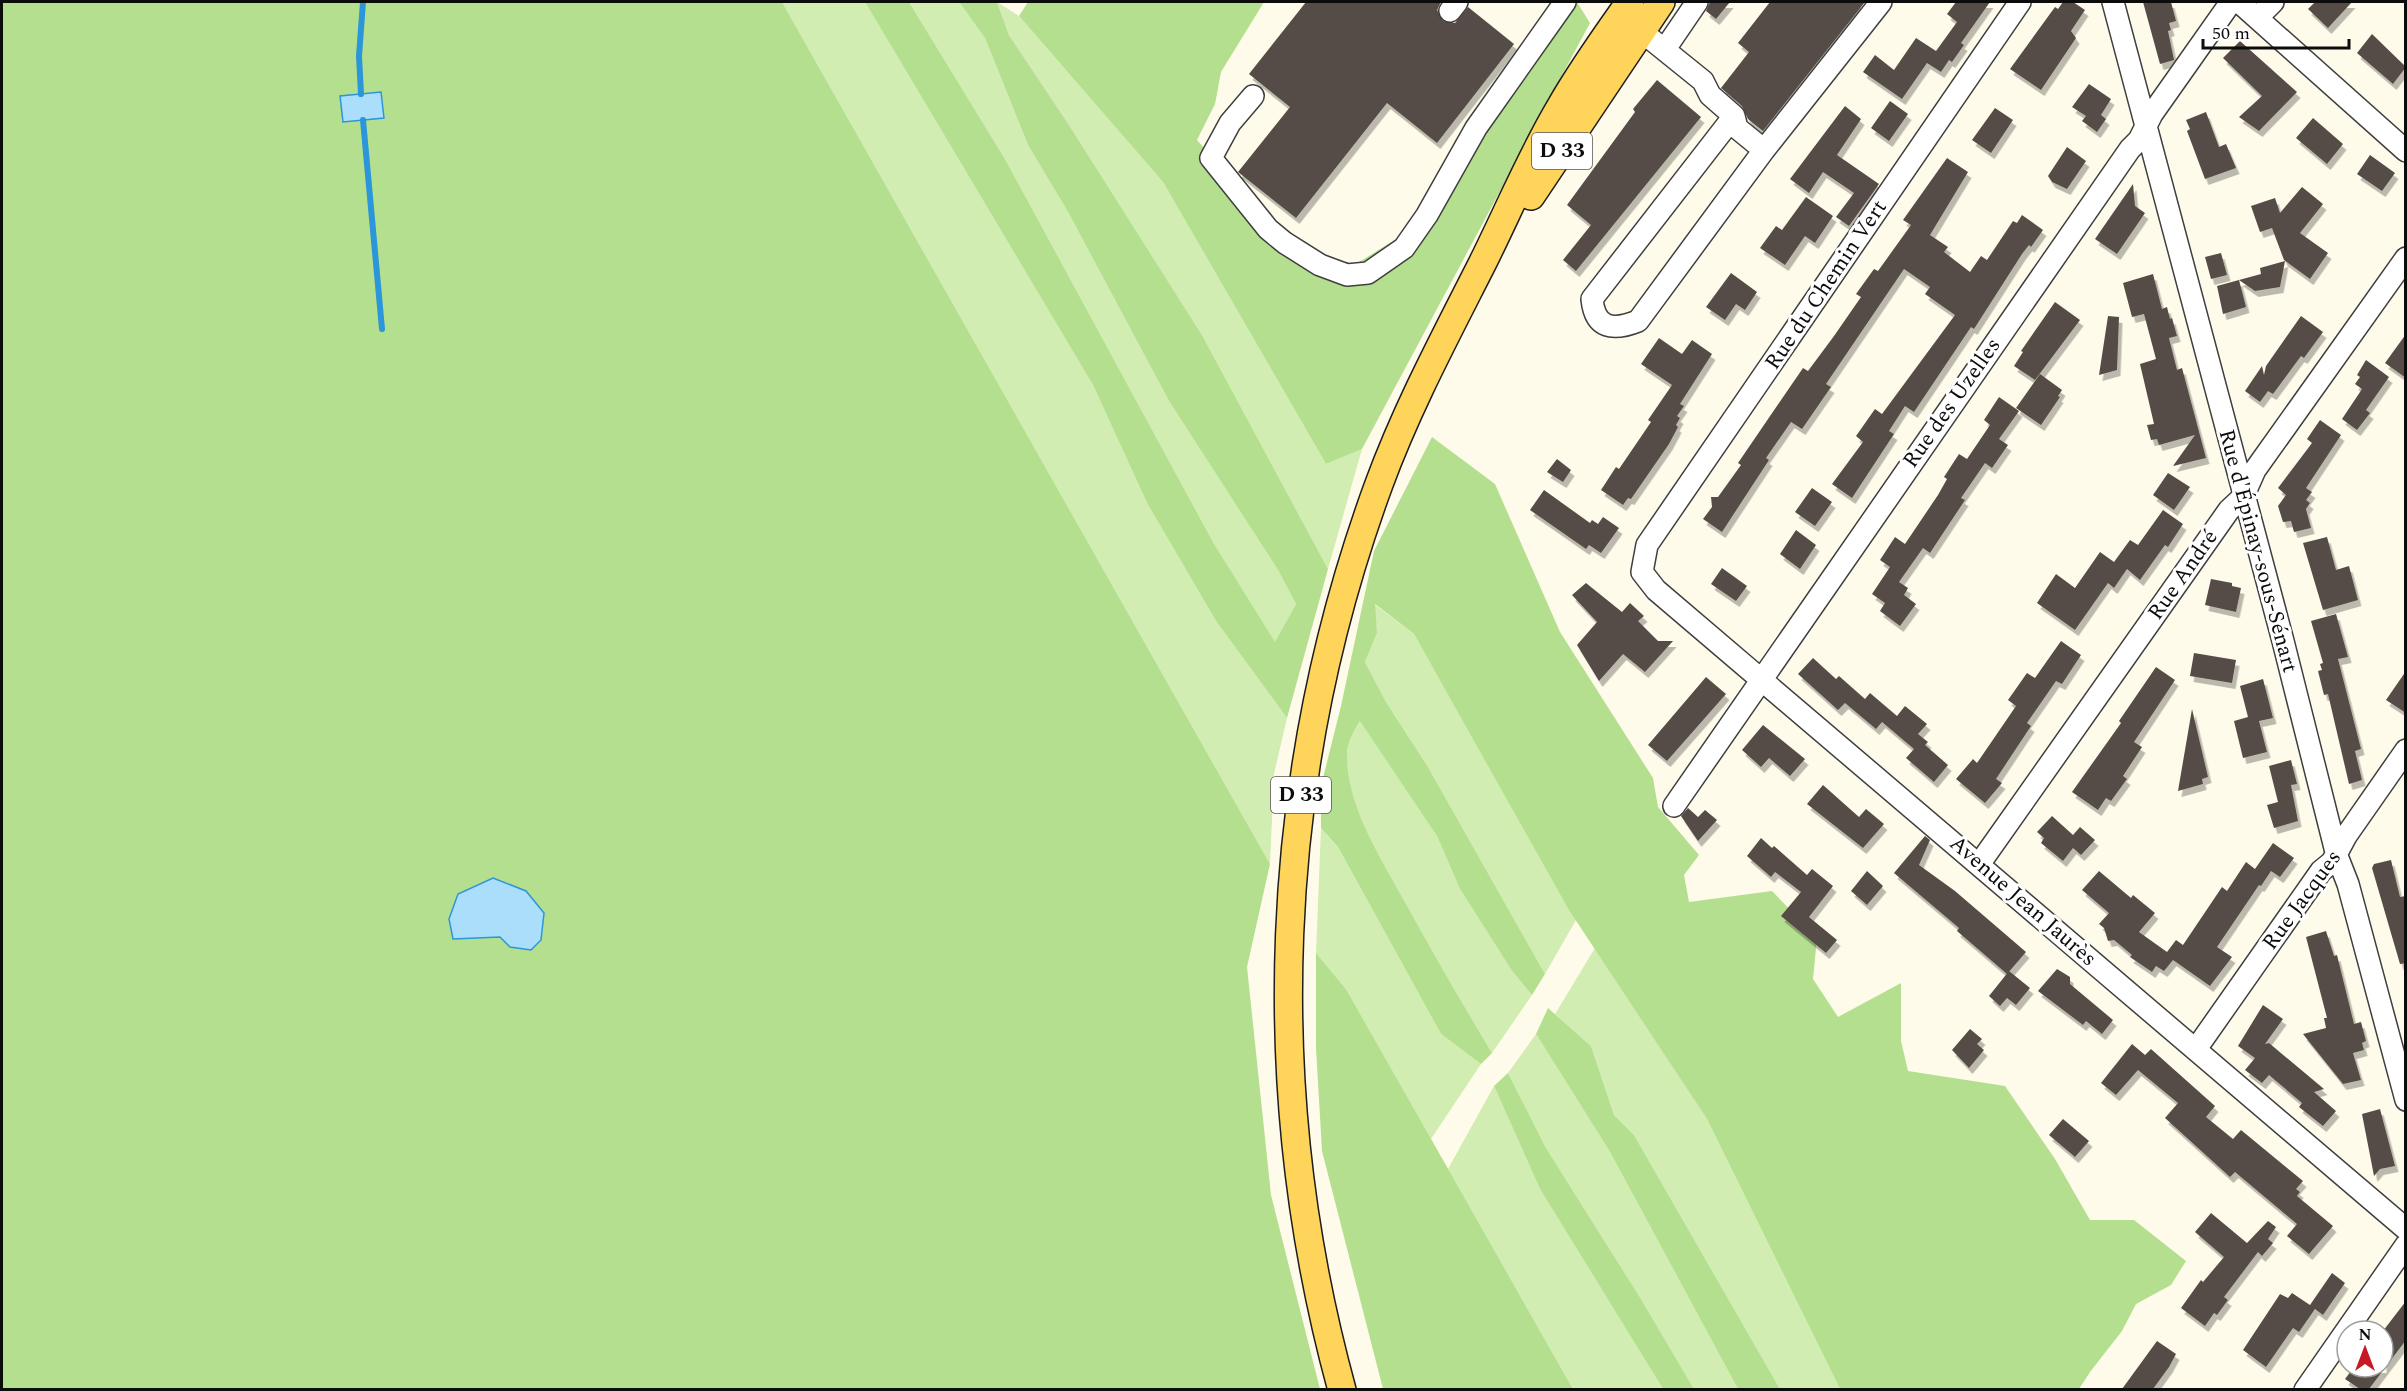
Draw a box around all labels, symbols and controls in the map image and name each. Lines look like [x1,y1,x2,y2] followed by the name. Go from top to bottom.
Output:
[2203,12,2348,50] scale bar
[2212,20,2250,47] text: 50 m
[1532,133,1592,169] road number: D 33
[1757,193,1895,377] street label: Rue du Chemin Vert
[1895,331,2009,475] street label: Rue des Uzelles
[2210,426,2306,677] street label: Rue d'Épinay-sous-Sénart
[2140,523,2226,627] street label: Rue André
[1271,777,1331,813] road number: D 33
[1942,828,2104,974] street label: Avenue Jean Jaurès
[2254,843,2350,957] street label: Rue Jacques
[2335,1319,2395,1379] north arrow
[2358,1323,2372,1347] text: N

